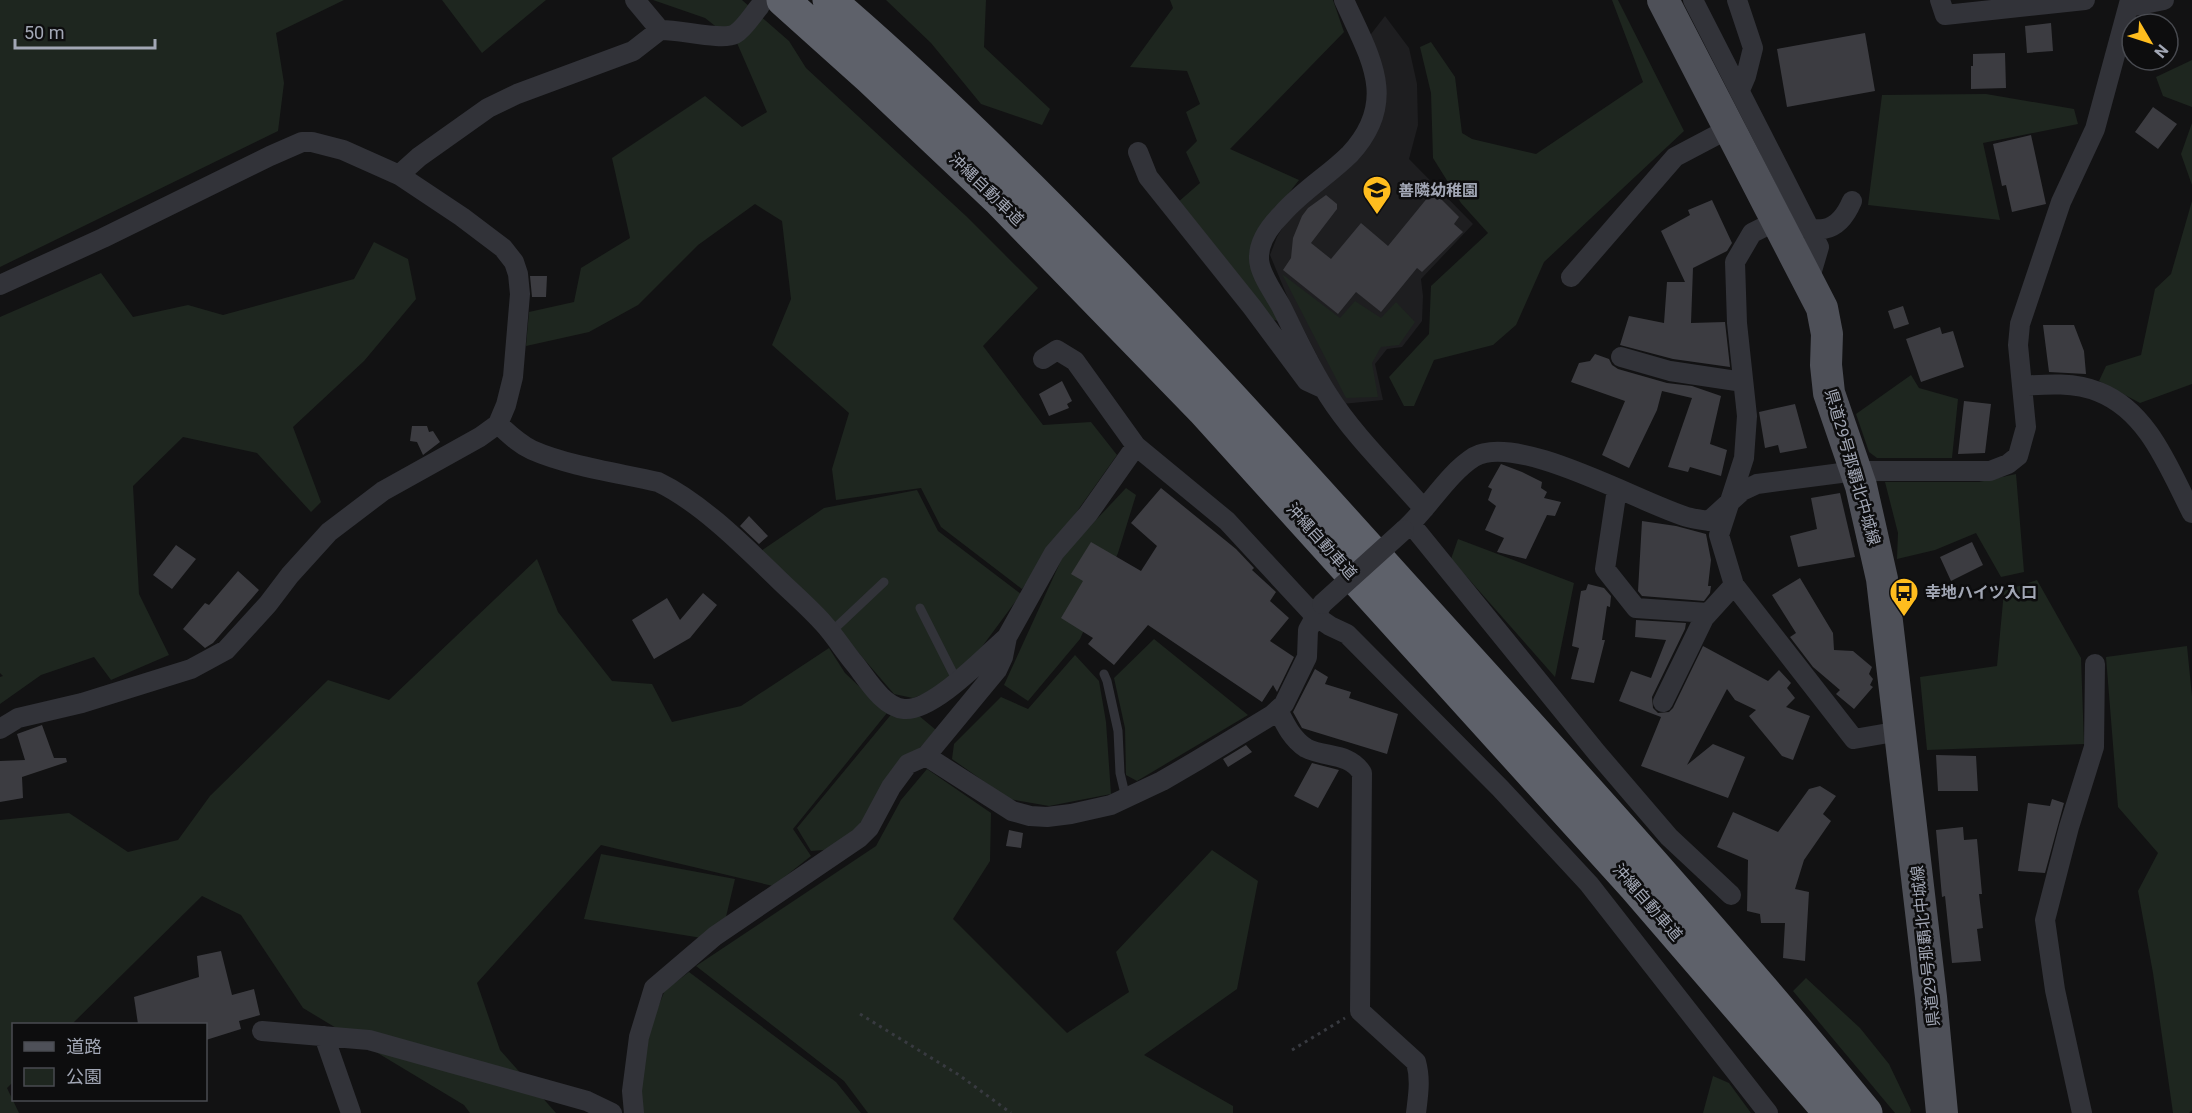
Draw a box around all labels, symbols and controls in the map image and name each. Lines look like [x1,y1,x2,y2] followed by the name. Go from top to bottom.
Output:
[15,12,154,50] scale bar
[2120,12,2180,72] north arrow
[24,22,64,43] text: 50 m
[2150,41,2172,61] text: N
[946,149,1028,230] street label: 沖縄自動車道
[1361,174,1393,216] school or university icon: 善隣幼稚園
[1398,181,1478,200] place label: 善隣幼稚園
[1821,387,1884,548] street label: 県道29号那覇北中城線
[1282,499,1361,583] street label: 沖縄自動車道
[1888,576,1920,618] bus stop icon: 幸地ハイツ入口
[1925,583,2037,602] place label: 幸地ハイツ入口
[1609,860,1686,945] street label: 沖縄自動車道
[1908,864,1943,1027] street label: 県道29号那覇北中城線
[12,1023,207,1101] legend
[66,1036,102,1057] text: 道路
[66,1066,102,1087] text: 公園

